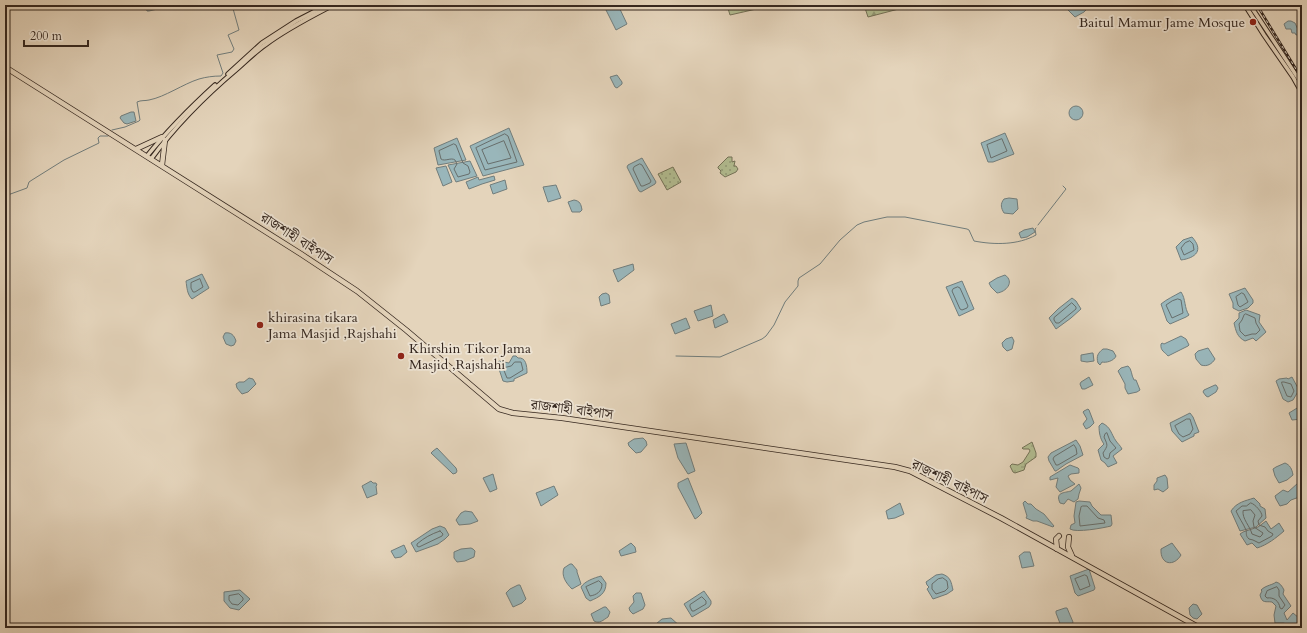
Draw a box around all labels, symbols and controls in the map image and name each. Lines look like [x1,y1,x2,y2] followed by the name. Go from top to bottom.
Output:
[1079,13,1245,32] place label: Baitul Mamur Jame Mosque
[1248,17,1258,27] marker: Baitul Mamur Jame Mosque
[24,22,88,48] scale bar
[30,28,63,44] text: 200 m
[256,207,337,269] street label: রাজশাহী বাইপাস
[266,308,397,343] place label: khirasina tikara Jama Masjid ,Rajshahi
[255,320,265,330] marker: khirasina tikara Jama Masjid ,Rajshahi
[409,339,531,374] place label: Khirshin Tikor Jama Masjid ,Rajshahi
[396,351,406,361] marker: Khirshin Tikor Jama Masjid ,Rajshahi
[529,395,615,424] street label: রাজশাহী বাইপাস
[907,454,992,508] street label: রাজশাহী বাইপাস

